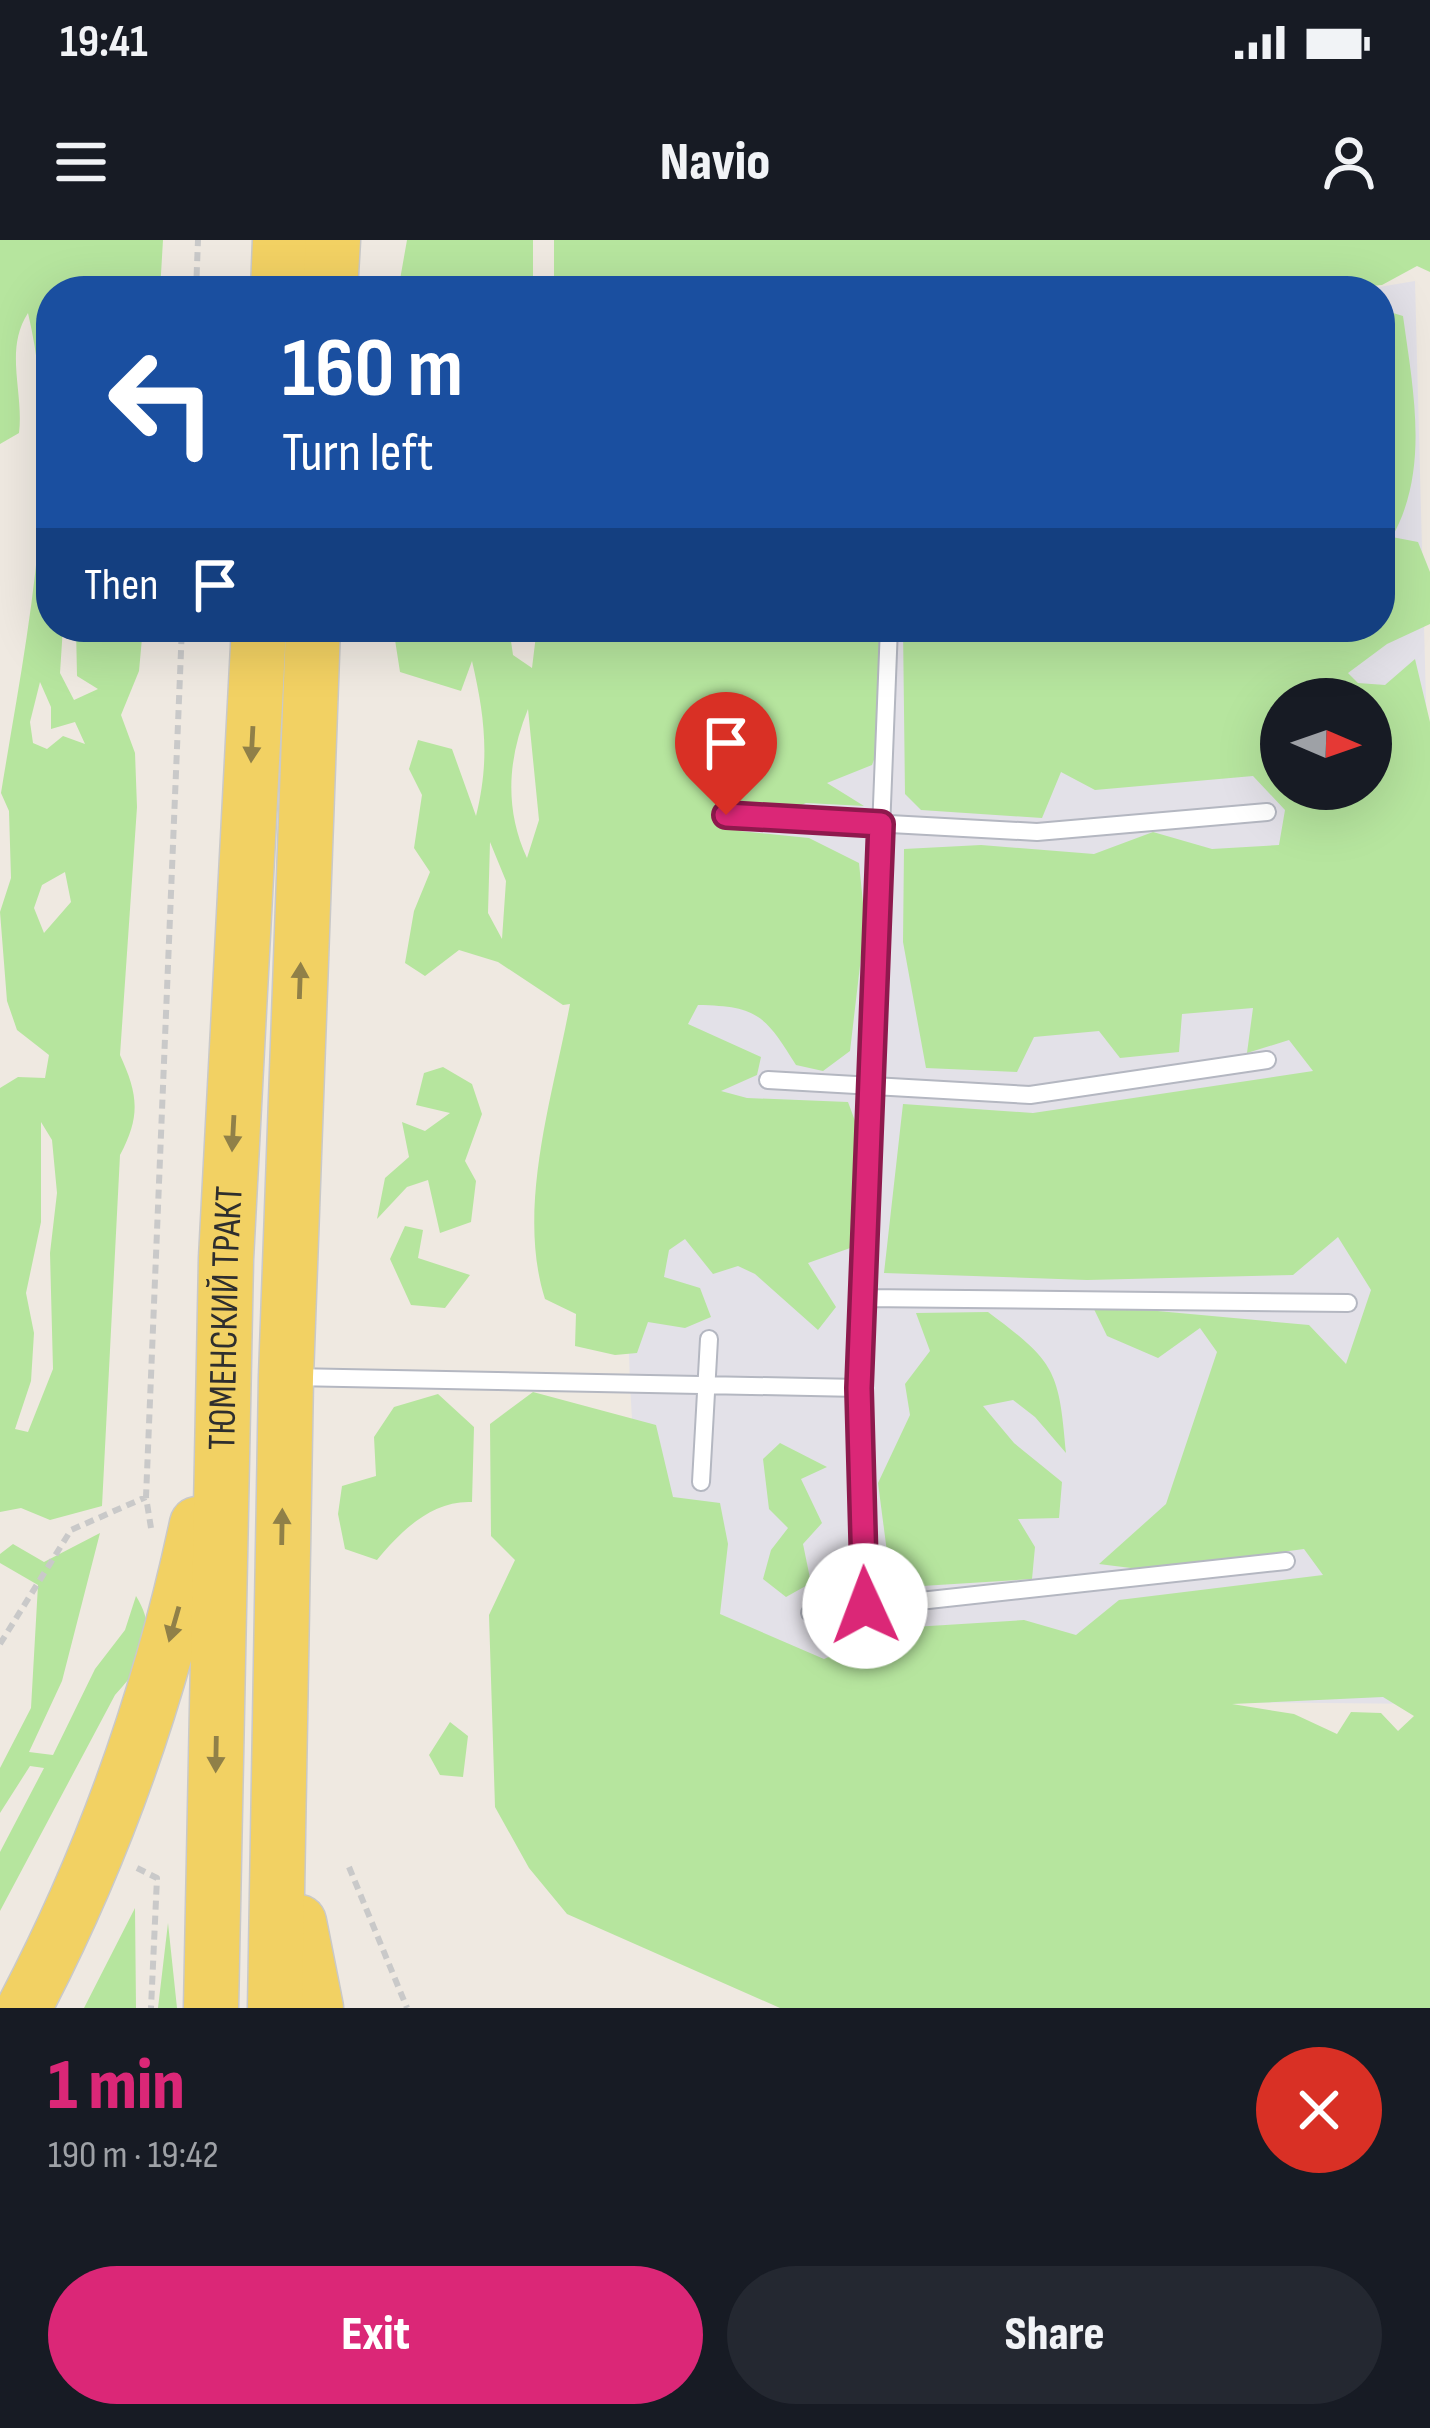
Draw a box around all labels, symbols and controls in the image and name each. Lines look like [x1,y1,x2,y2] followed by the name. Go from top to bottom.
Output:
[60,15,148,70] text: 19:41
[48,129,114,195] icon: menu
[1316,129,1382,195] icon: person
[660,130,770,195] text: Navio
[282,319,463,420] text: 160 m
[84,324,240,480] icon: left
[282,421,434,486] text: Turn left
[182,552,248,618] icon: arrive
[84,558,158,613] text: Then
[1260,678,1392,810] north arrow
[1260,678,1392,810] map controls
[675,692,777,815] pin
[693,710,759,776] icon: arrive
[242,726,261,764] one-way arrow
[291,961,310,999] one-way arrow
[223,1115,242,1153] one-way arrow
[199,1185,253,1451] street label: ТЮМЕНСКИЙ ТРАКТ
[272,1507,292,1545] one-way arrow
[802,1543,928,1669] position arrow
[164,1606,183,1643] one-way arrow
[207,1736,226,1774] one-way arrow
[48,2043,185,2130] text: 1 min
[1256,2047,1382,2173] button: close
[48,2132,219,2179] text: 190 m · 19:42
[48,2266,703,2404] button: Exit
[727,2266,1382,2404] button: Share

